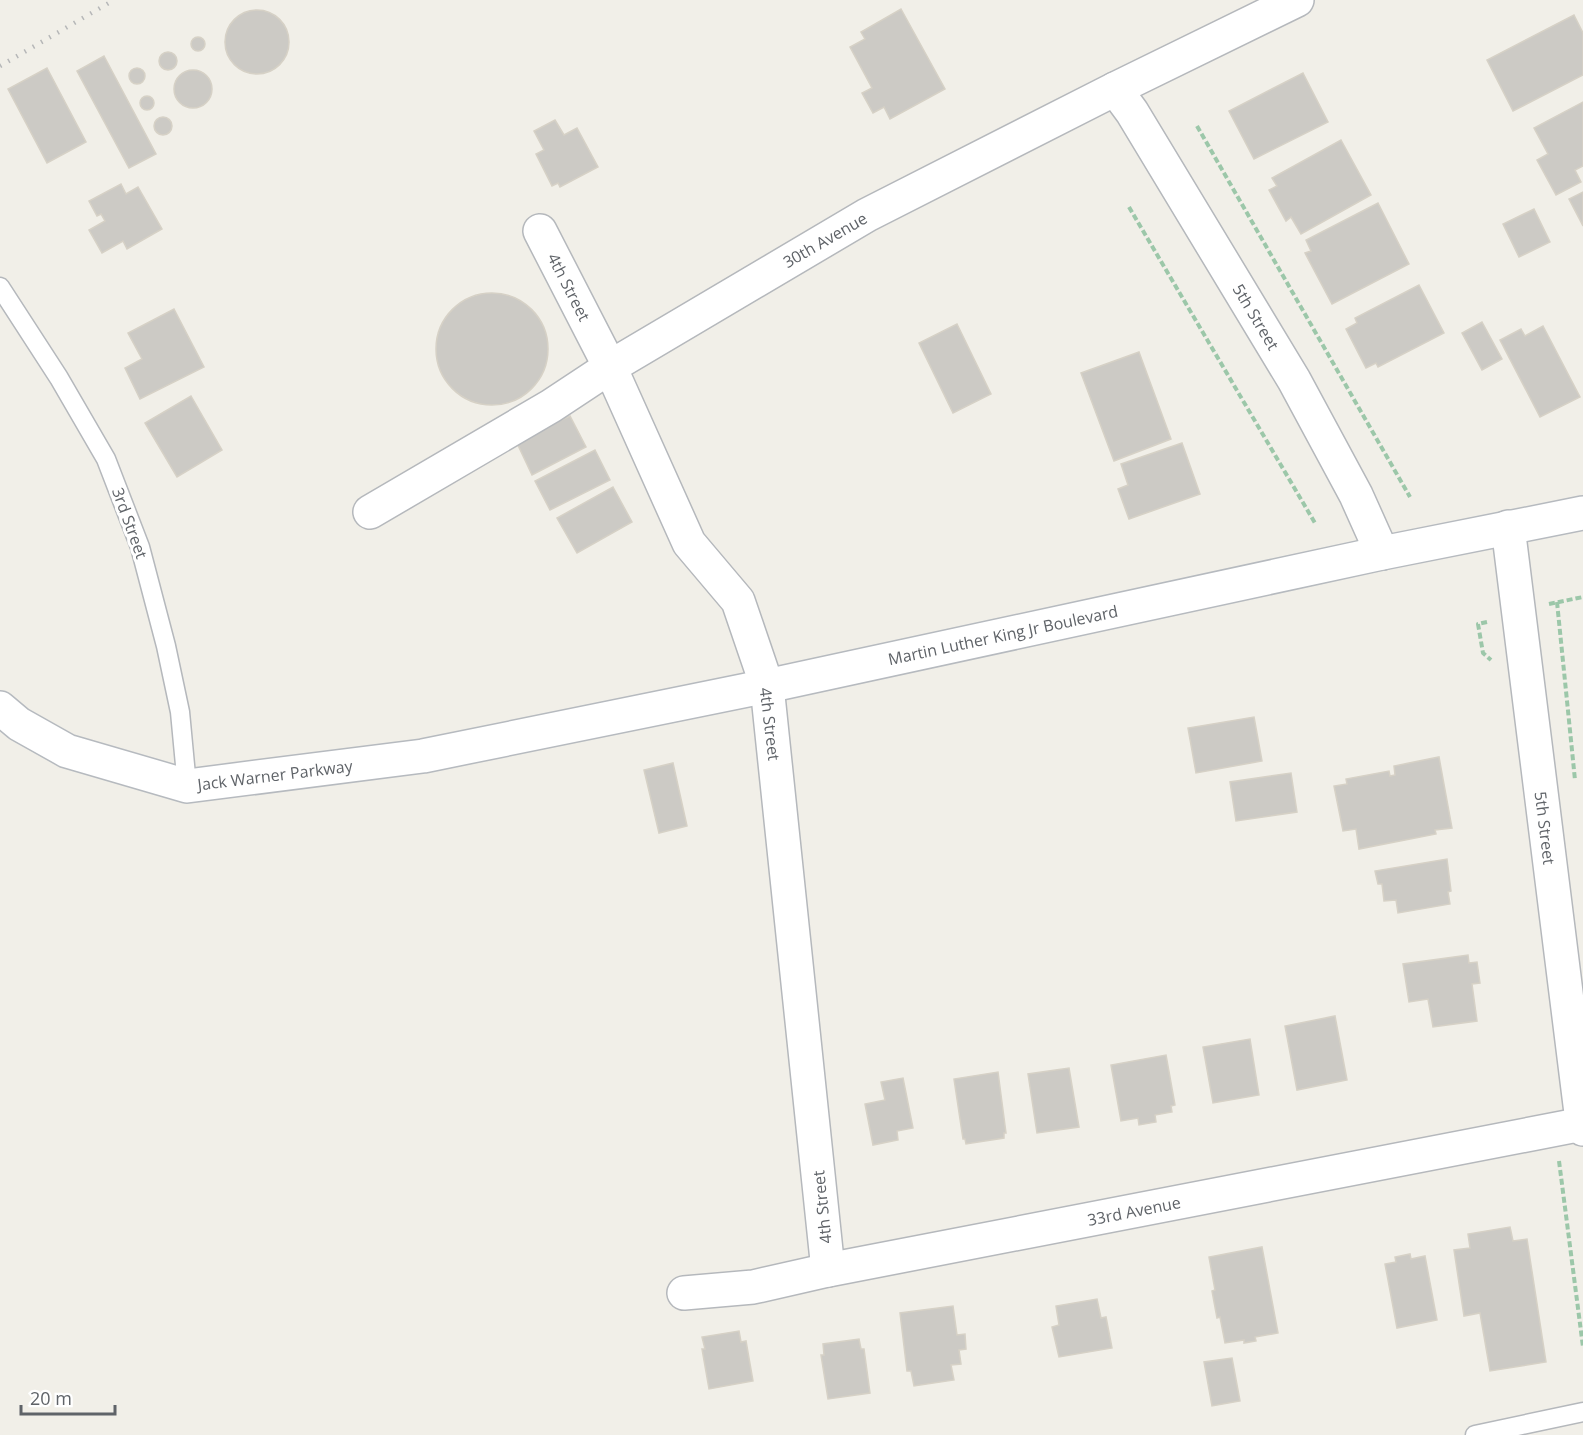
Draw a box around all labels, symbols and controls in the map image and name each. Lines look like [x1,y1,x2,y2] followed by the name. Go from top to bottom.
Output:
[779,207,871,273] street label: 30th Avenue
[543,249,596,325] street label: 4th Street
[1228,280,1285,354] street label: 5th Street
[107,484,153,562] street label: 3rd Street
[886,600,1120,670] street label: Martin Luther King Jr Boulevard
[755,686,785,762] street label: 4th Street
[194,754,355,796] street label: Jack Warner Parkway
[1530,790,1560,866] street label: 5th Street
[807,1169,837,1245] street label: 4th Street
[1086,1191,1182,1231] street label: 33rd Avenue
[21,1378,116,1416] scale bar
[30,1386,72,1410] text: 20 m

